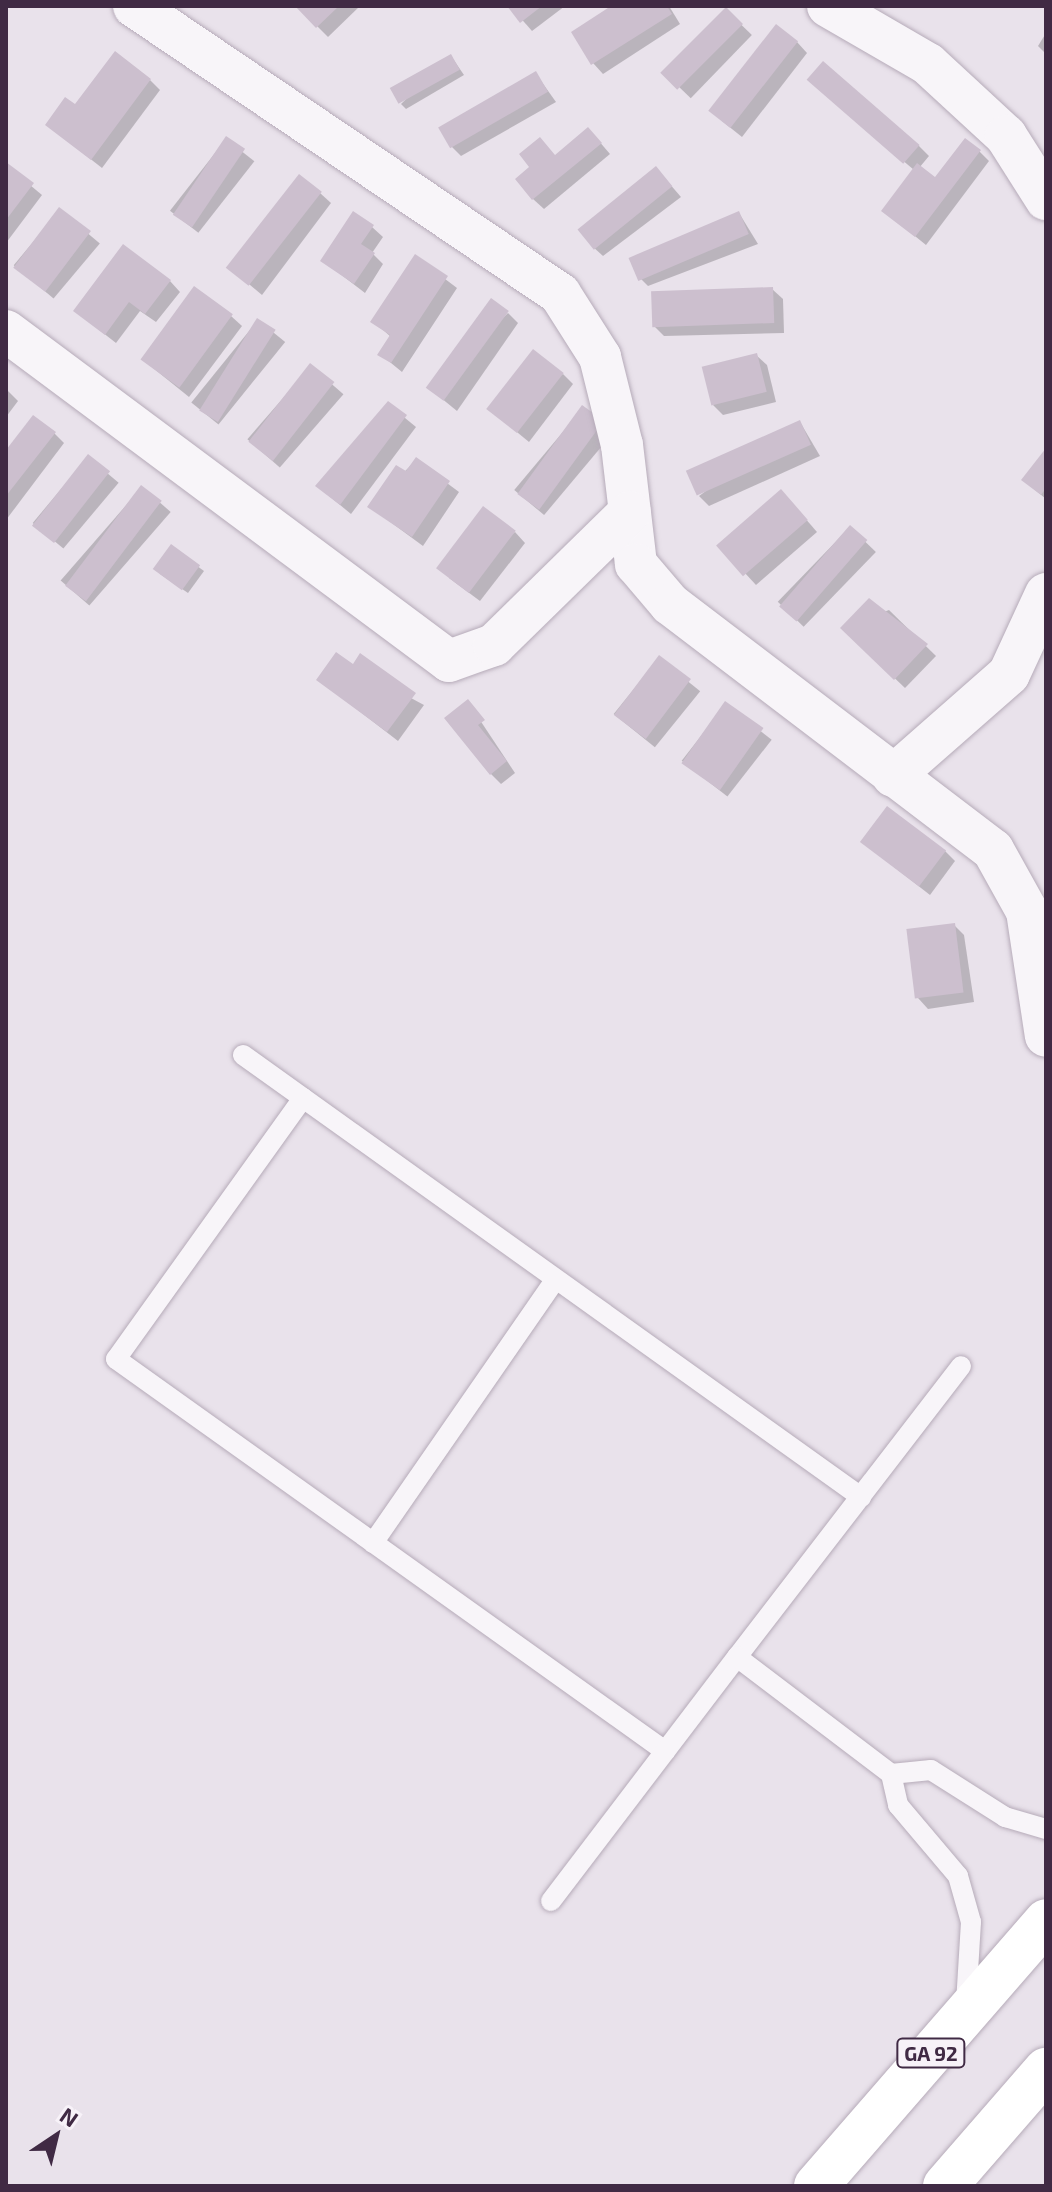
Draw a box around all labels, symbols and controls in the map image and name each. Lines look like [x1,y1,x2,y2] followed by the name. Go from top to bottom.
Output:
[895,2037,967,2069] road number: GA 92
[16,2096,96,2176] north arrow
[56,2101,84,2132] text: N

